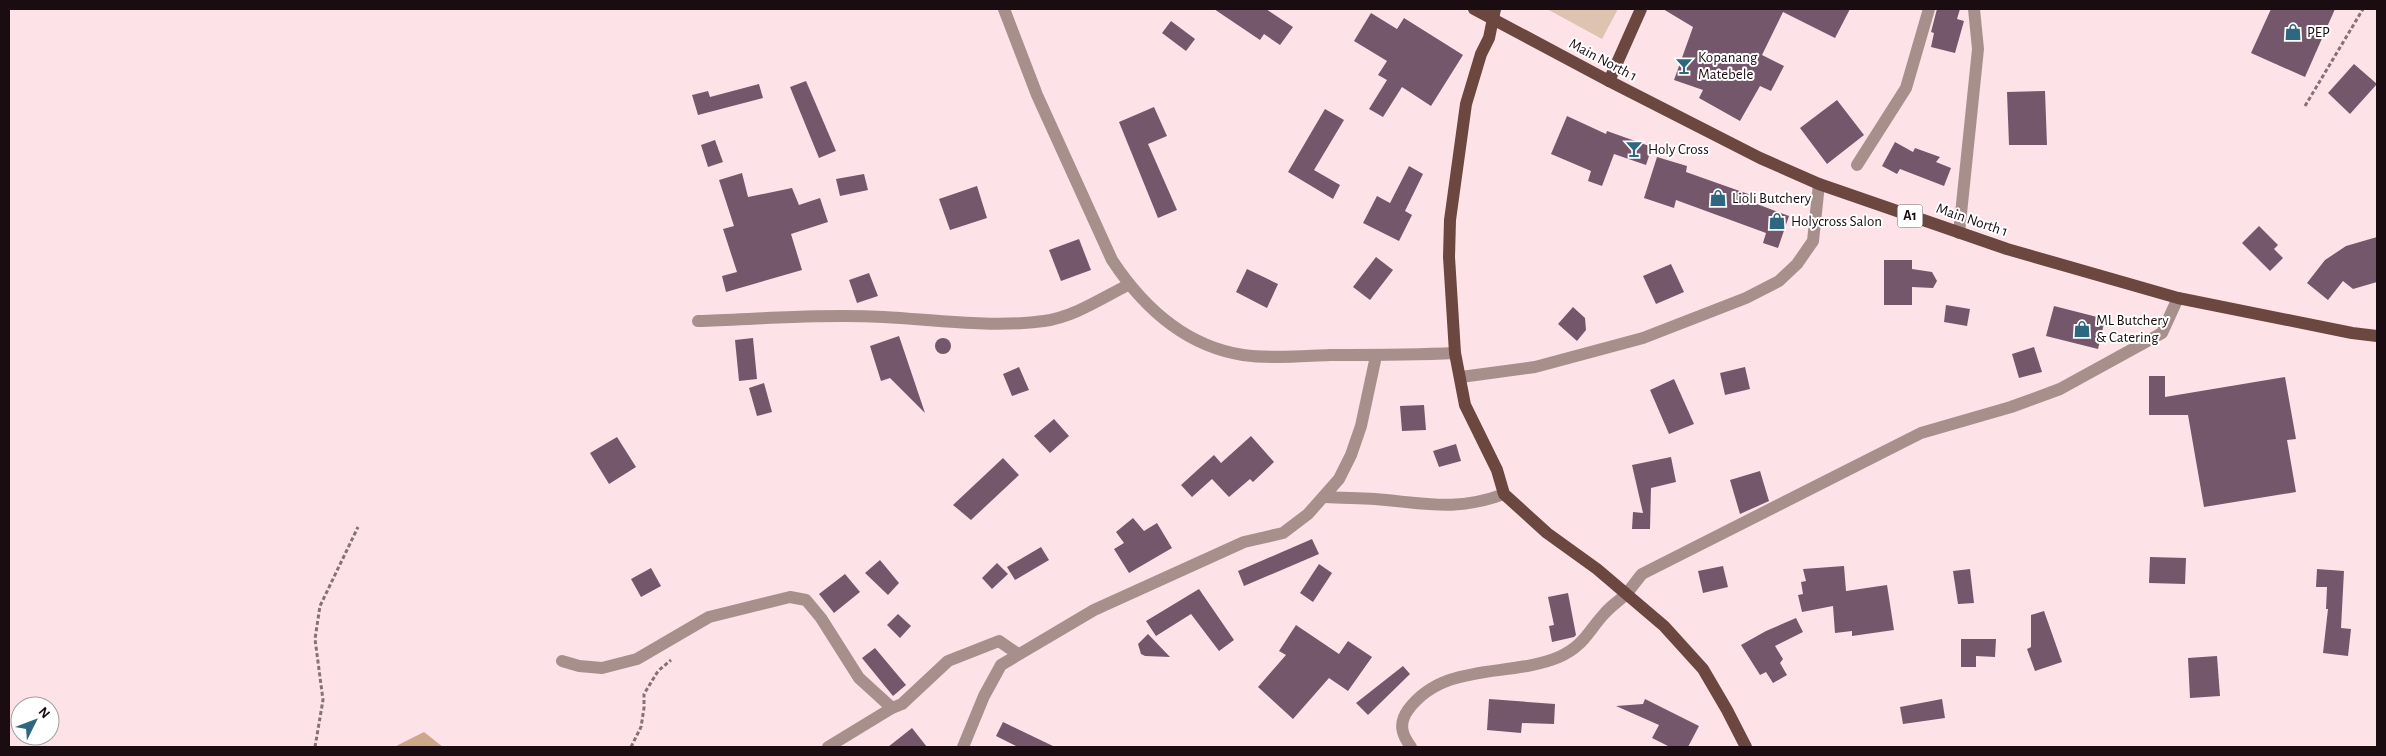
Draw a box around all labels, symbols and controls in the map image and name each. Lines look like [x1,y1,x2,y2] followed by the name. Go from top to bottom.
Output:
[2283,22,2303,42] shop icon: PEP
[2307,25,2330,40] place label: PEP
[1567,36,1639,84] street label: Main North 1
[1698,50,1758,82] place label: Kopanang Matebele
[1674,56,1694,76] bar icon: Kopanang Matebele
[1624,139,1644,159] bar icon: Holy Cross
[1648,142,1709,157] place label: Holy Cross
[1708,188,1728,208] shop icon: Lioli Butchery
[1732,191,1812,206] place label: Lioli Butchery
[1934,201,2010,239] street label: Main North 1
[1898,205,1922,228] road number: A1
[1767,211,1787,231] shop icon: Holycross Salon
[1791,214,1882,229] place label: Holycross Salon
[2096,313,2169,345] place label: ML Butchery & Catering
[2072,319,2092,339] shop icon: ML Butchery & Catering
[10,696,60,746] north arrow
[35,705,52,721] text: N

